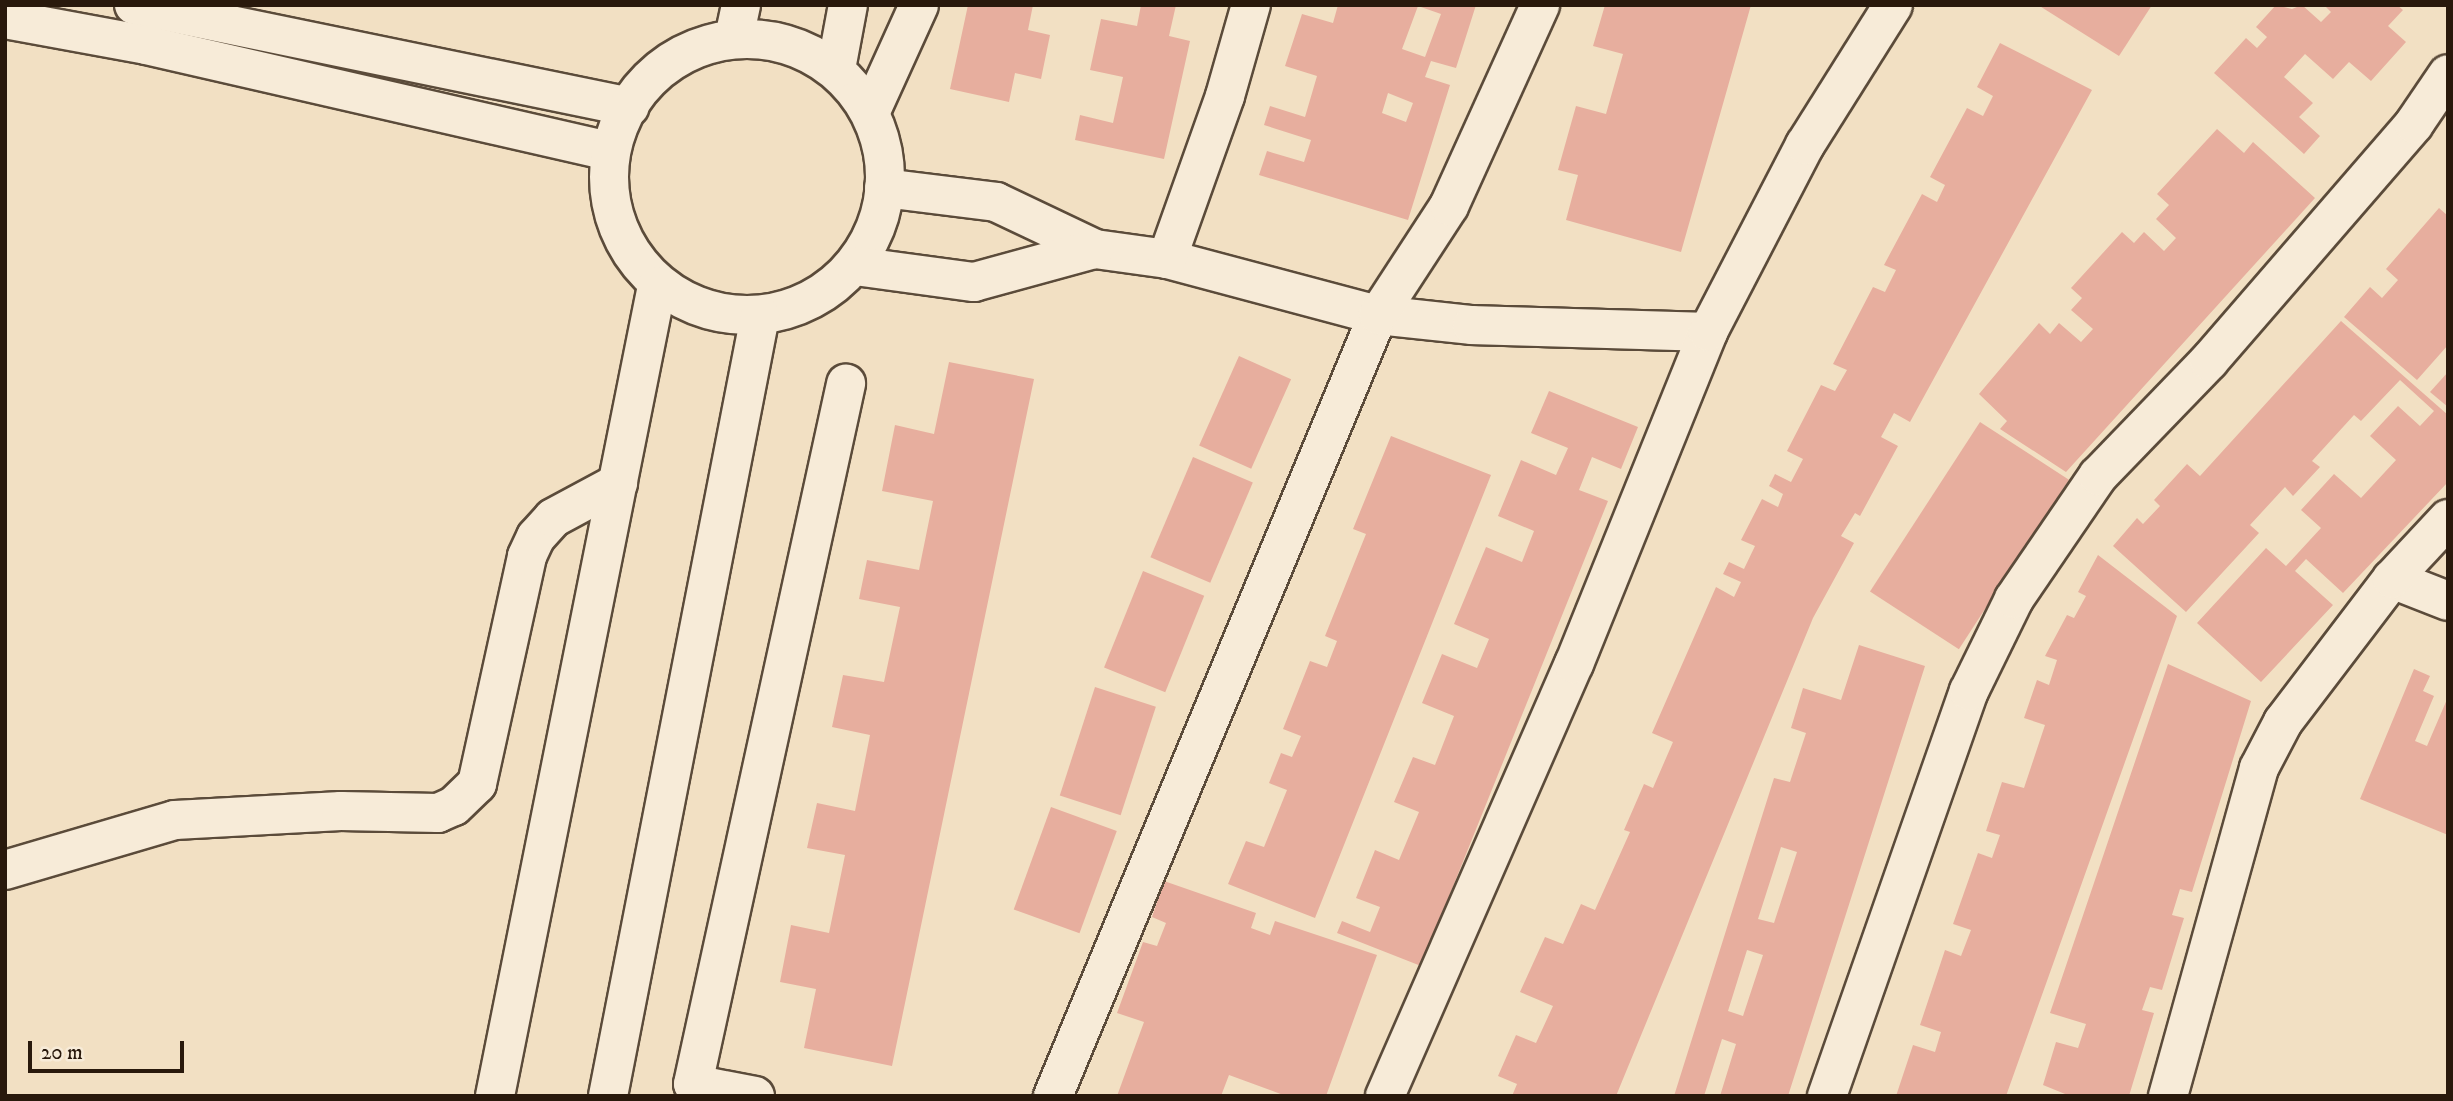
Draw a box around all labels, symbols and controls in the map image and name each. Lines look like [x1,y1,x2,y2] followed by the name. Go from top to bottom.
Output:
[32,1028,187,1072] scale bar
[41,1040,83,1066] text: 20 m

